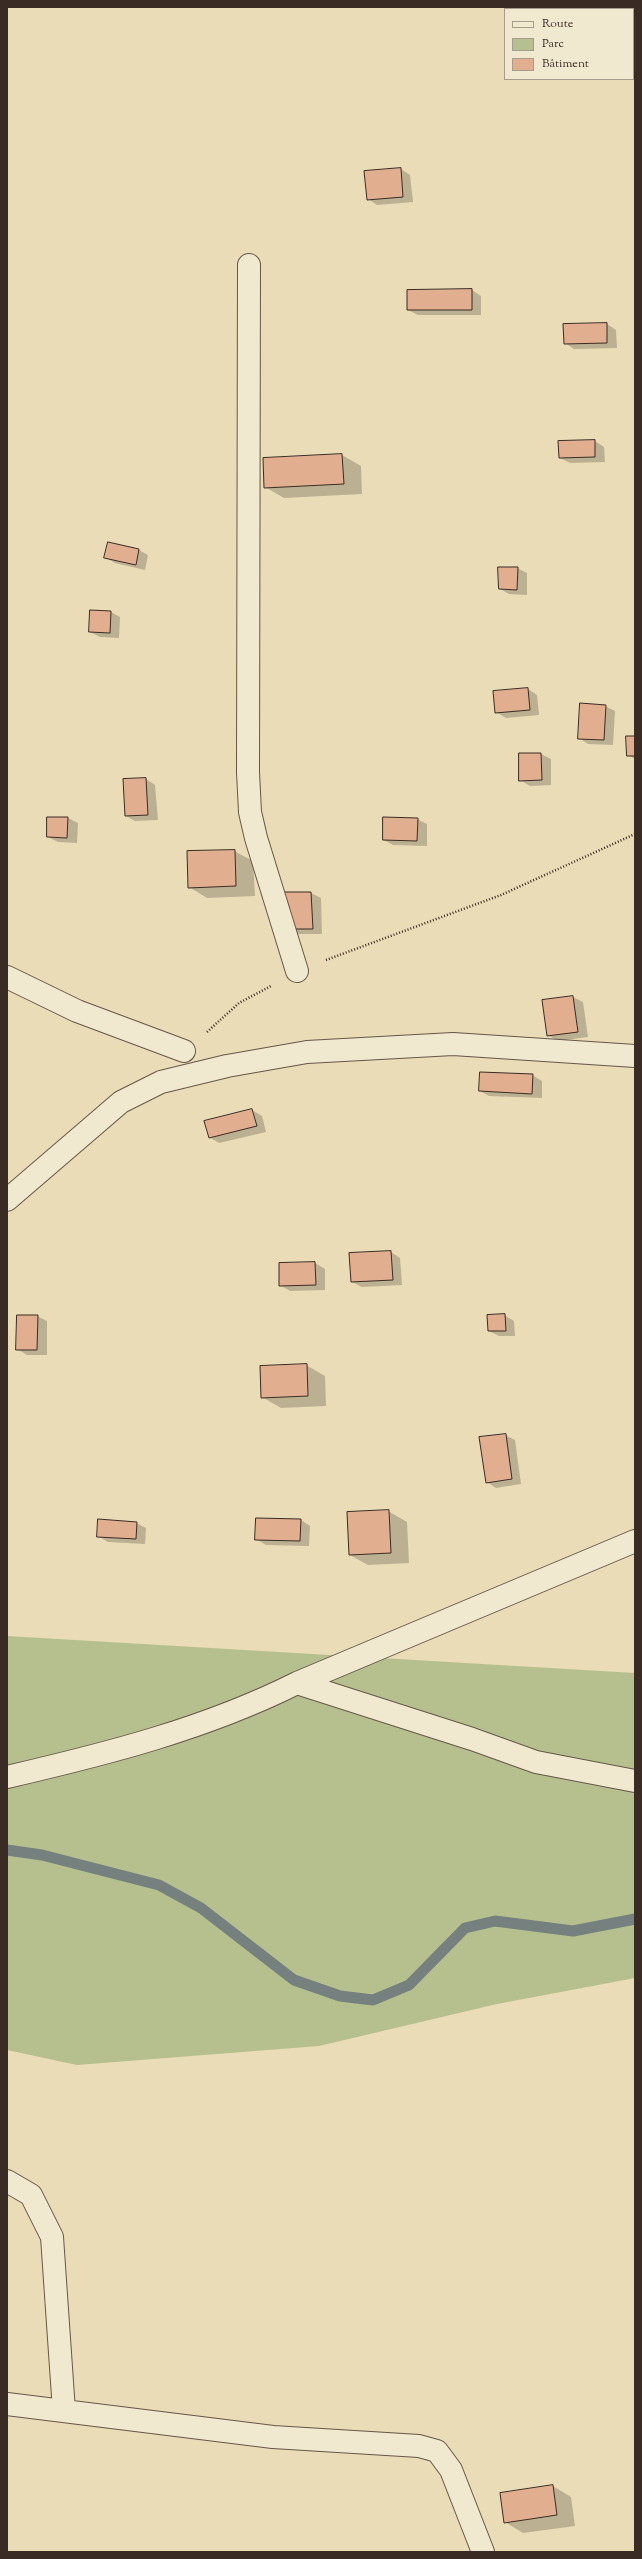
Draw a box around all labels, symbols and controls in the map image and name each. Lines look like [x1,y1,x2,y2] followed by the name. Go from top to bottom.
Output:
[504,8,634,80] legend
[542,15,573,33] text: Route
[542,35,564,53] text: Parc
[542,55,589,73] text: Bâtiment

